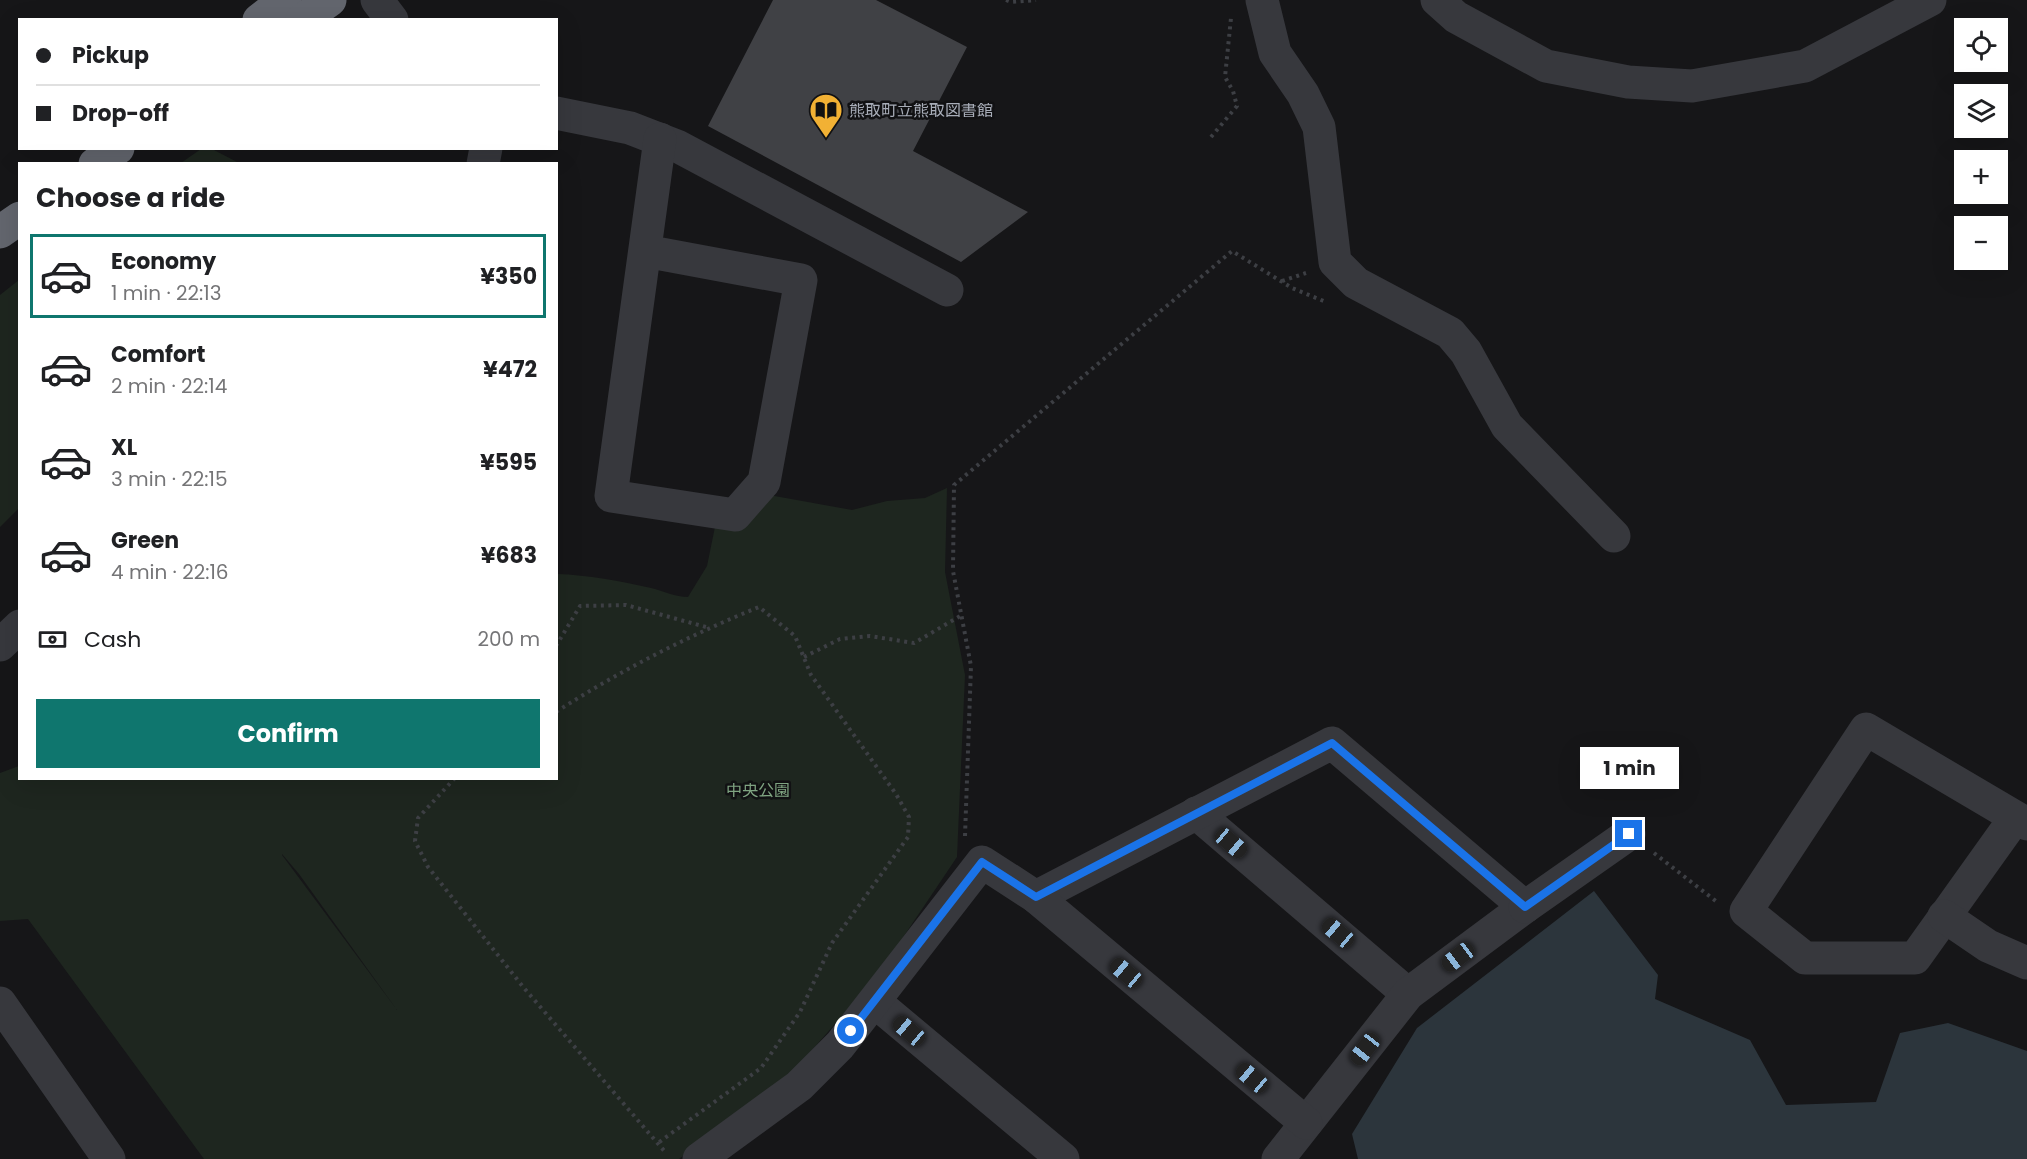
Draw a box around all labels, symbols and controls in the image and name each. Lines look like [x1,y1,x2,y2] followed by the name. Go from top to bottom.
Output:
[1954,18,2008,270] map controls
[1954,18,2008,72] button: locate
[72,40,149,71] text: Pickup
[1954,84,2008,138] button: layers
[808,92,844,139] library icon: 熊取町立熊取図書館
[72,98,169,129] text: Drop-off
[849,99,993,122] place label: 熊取町立熊取図書館
[1954,150,2008,204] button: +
[36,179,225,216] text: Choose a ride
[1954,216,2008,270] button: −
[111,246,216,277] text: Economy
[39,249,93,303] icon: car
[480,261,537,292] text: ¥350
[111,279,221,307] text: 1 min · 22:13
[111,339,205,370] text: Comfort
[39,342,93,396] icon: car
[483,354,537,385] text: ¥472
[111,372,227,400] text: 2 min · 22:14
[111,432,137,463] text: XL
[39,435,93,489] icon: car
[480,447,537,478] text: ¥595
[111,465,228,493] text: 3 min · 22:15
[111,525,179,556] text: Green
[39,528,93,582] icon: car
[481,540,537,571] text: ¥683
[111,558,229,586] text: 4 min · 22:16
[36,623,69,656] icon: cash
[84,624,141,655] text: Cash
[477,625,540,653] text: 200 m
[36,699,540,768] button: Confirm
[1580,747,1678,789] callout: 1 min
[1603,754,1656,782] text: 1 min
[726,779,790,802] park label: 中央公園
[1615,820,1642,847] route end
[1211,825,1251,861] car
[1318,915,1358,951] car
[1438,939,1478,975] car
[1106,955,1146,991] car
[889,1013,929,1049] car
[837,1017,864,1044] route start
[1347,1029,1383,1069] car
[1232,1060,1272,1096] car

